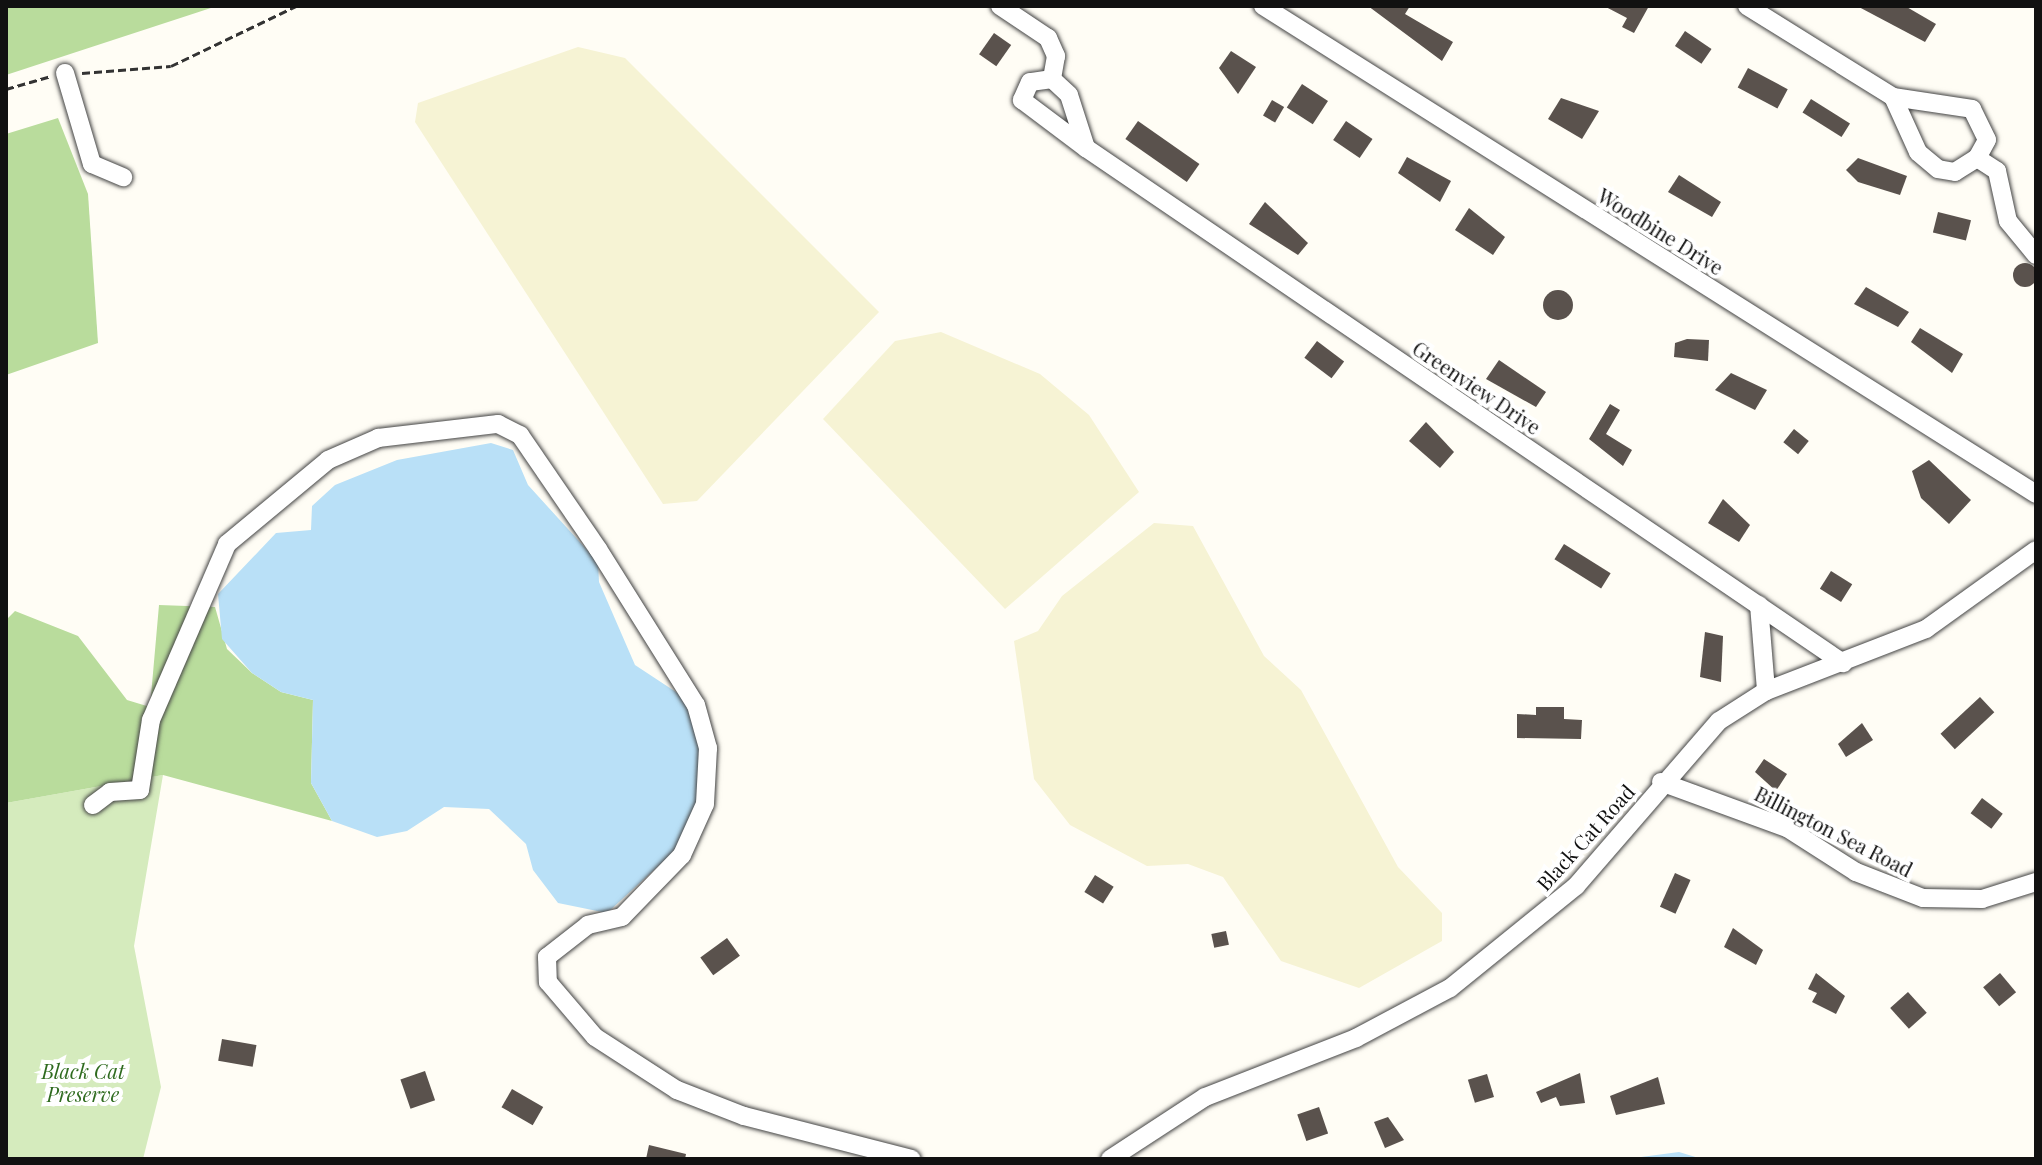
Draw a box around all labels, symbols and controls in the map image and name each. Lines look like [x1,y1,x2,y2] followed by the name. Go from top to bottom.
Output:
[1594,183,1728,279] street label: Woodbine Drive
[1408,335,1546,439] street label: Greenview Drive
[1531,779,1639,895] street label: Black Cat Road
[1751,781,1917,881] street label: Billington Sea Road
[41,1059,125,1106] park label: Black Cat Preserve

